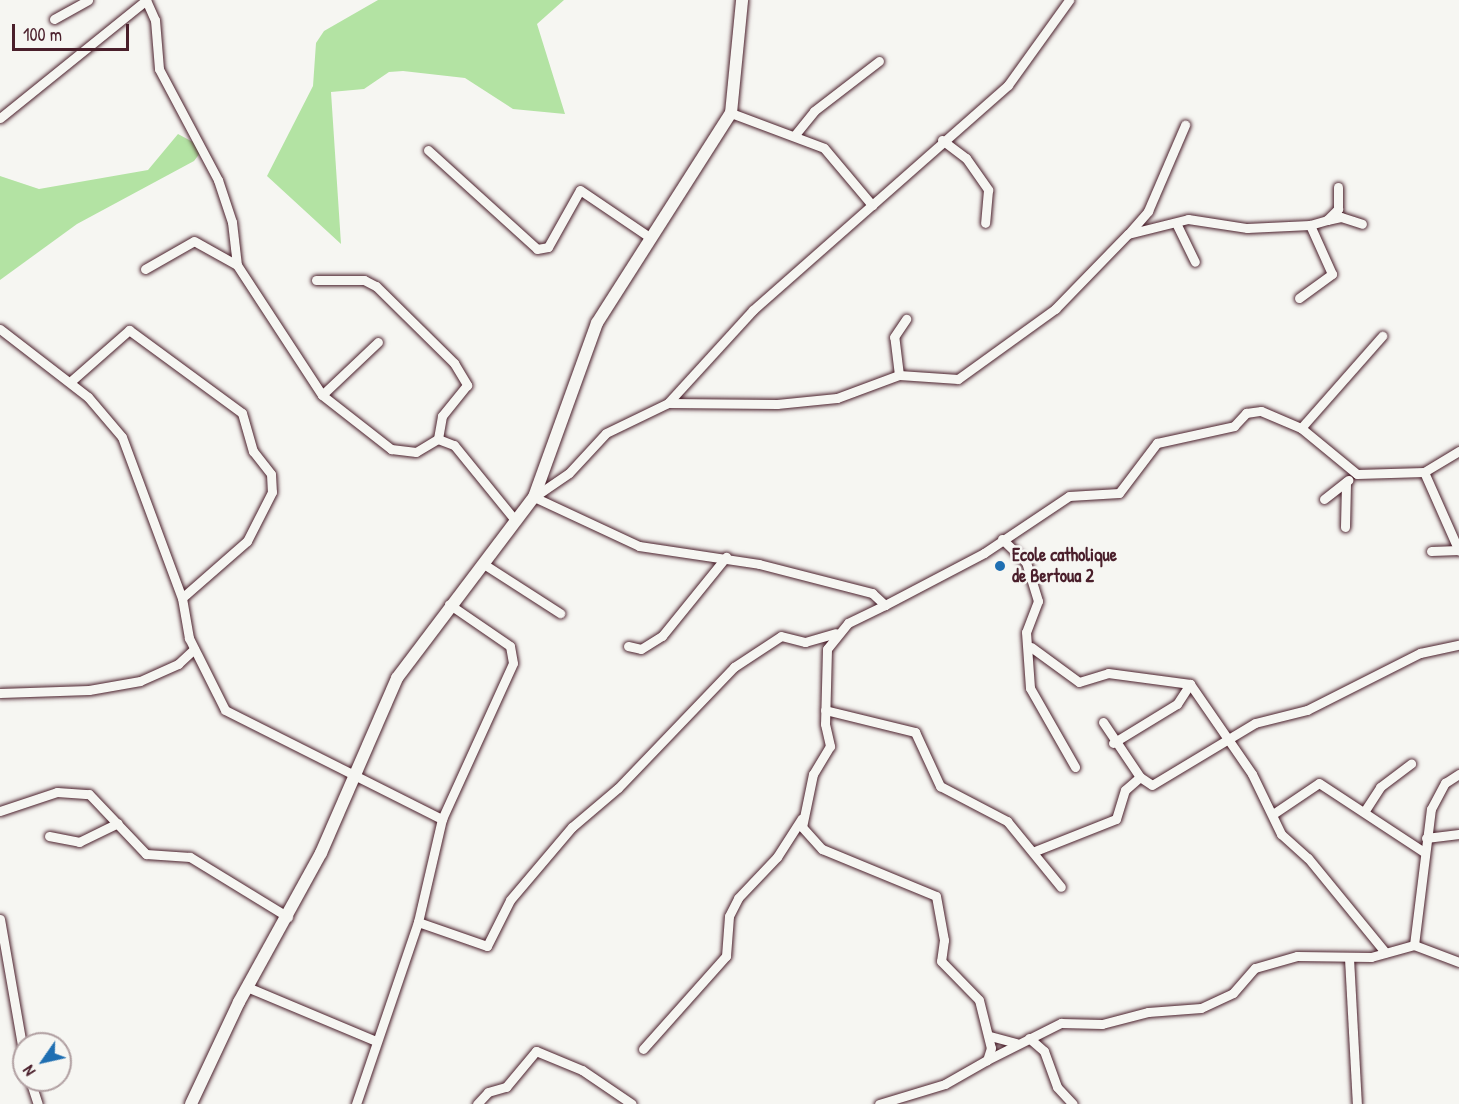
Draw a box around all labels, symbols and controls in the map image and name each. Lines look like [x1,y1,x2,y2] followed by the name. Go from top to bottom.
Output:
[15,12,132,50] scale bar
[23,22,62,47] text: 100 m
[1012,545,1117,588] place label: Ecole catholique de Bertoua 2
[993,559,1007,573] marker: Ecole catholique de Bertoua 2
[12,1032,72,1092] north arrow
[17,1061,40,1081] text: N

